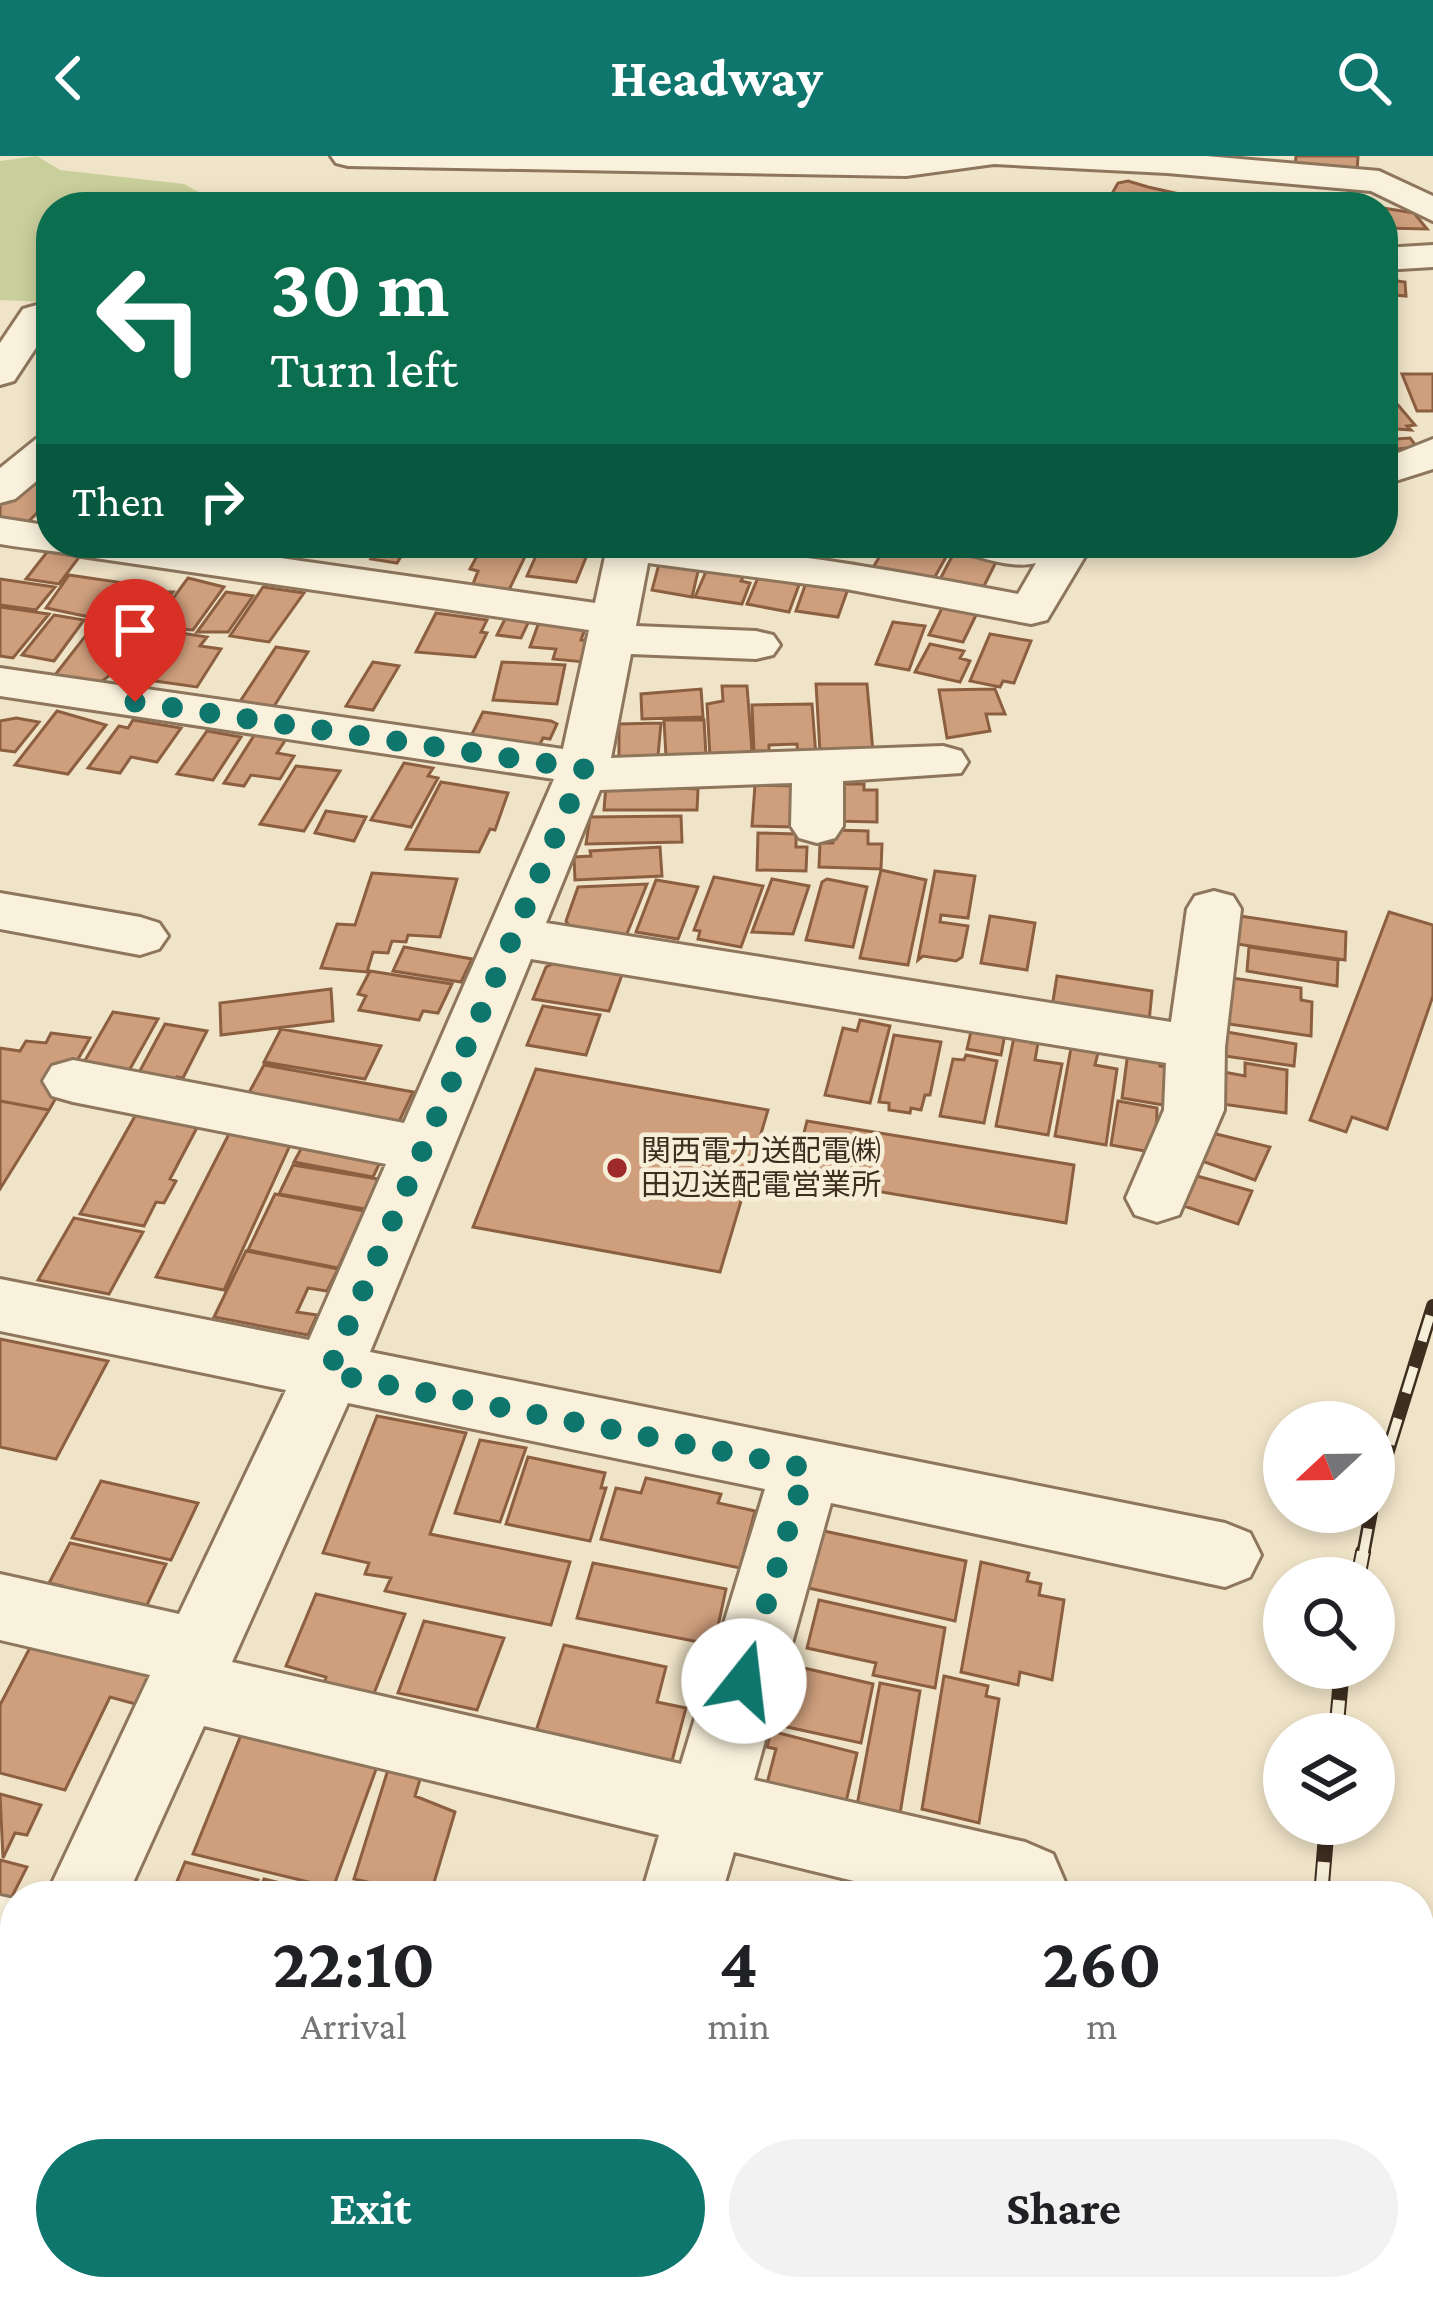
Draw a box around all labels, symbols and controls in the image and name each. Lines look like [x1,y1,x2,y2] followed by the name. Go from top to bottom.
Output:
[36,45,102,111] icon: back
[1331,45,1397,111] icon: search
[610,48,823,108] text: Headway
[72,240,228,396] icon: left
[270,241,449,334] text: 30 m
[270,339,458,399] text: Turn left
[189,468,255,534] icon: right
[72,476,165,526] text: Then
[84,579,186,702] pin
[102,597,168,663] icon: arrive
[641,1134,881,1201] place label: 関西電力送配電㈱ 田辺送配電営業所
[604,1155,630,1181] marker: 関西電力送配電㈱ 田辺送配電営業所
[1263,1401,1395,1533] north arrow
[1263,1401,1395,1845] map controls
[1263,1557,1395,1689] button: search
[681,1618,807,1744] position arrow
[1263,1713,1395,1845] button: layers
[272,1922,435,2002] text: 22:10
[719,1922,758,2002] text: 4
[1042,1922,1162,2002] text: 260
[301,2004,407,2047] text: Arrival
[707,2004,770,2047] text: min
[1086,2004,1118,2047] text: m
[36,2139,705,2277] button: Exit
[729,2139,1398,2277] button: Share

